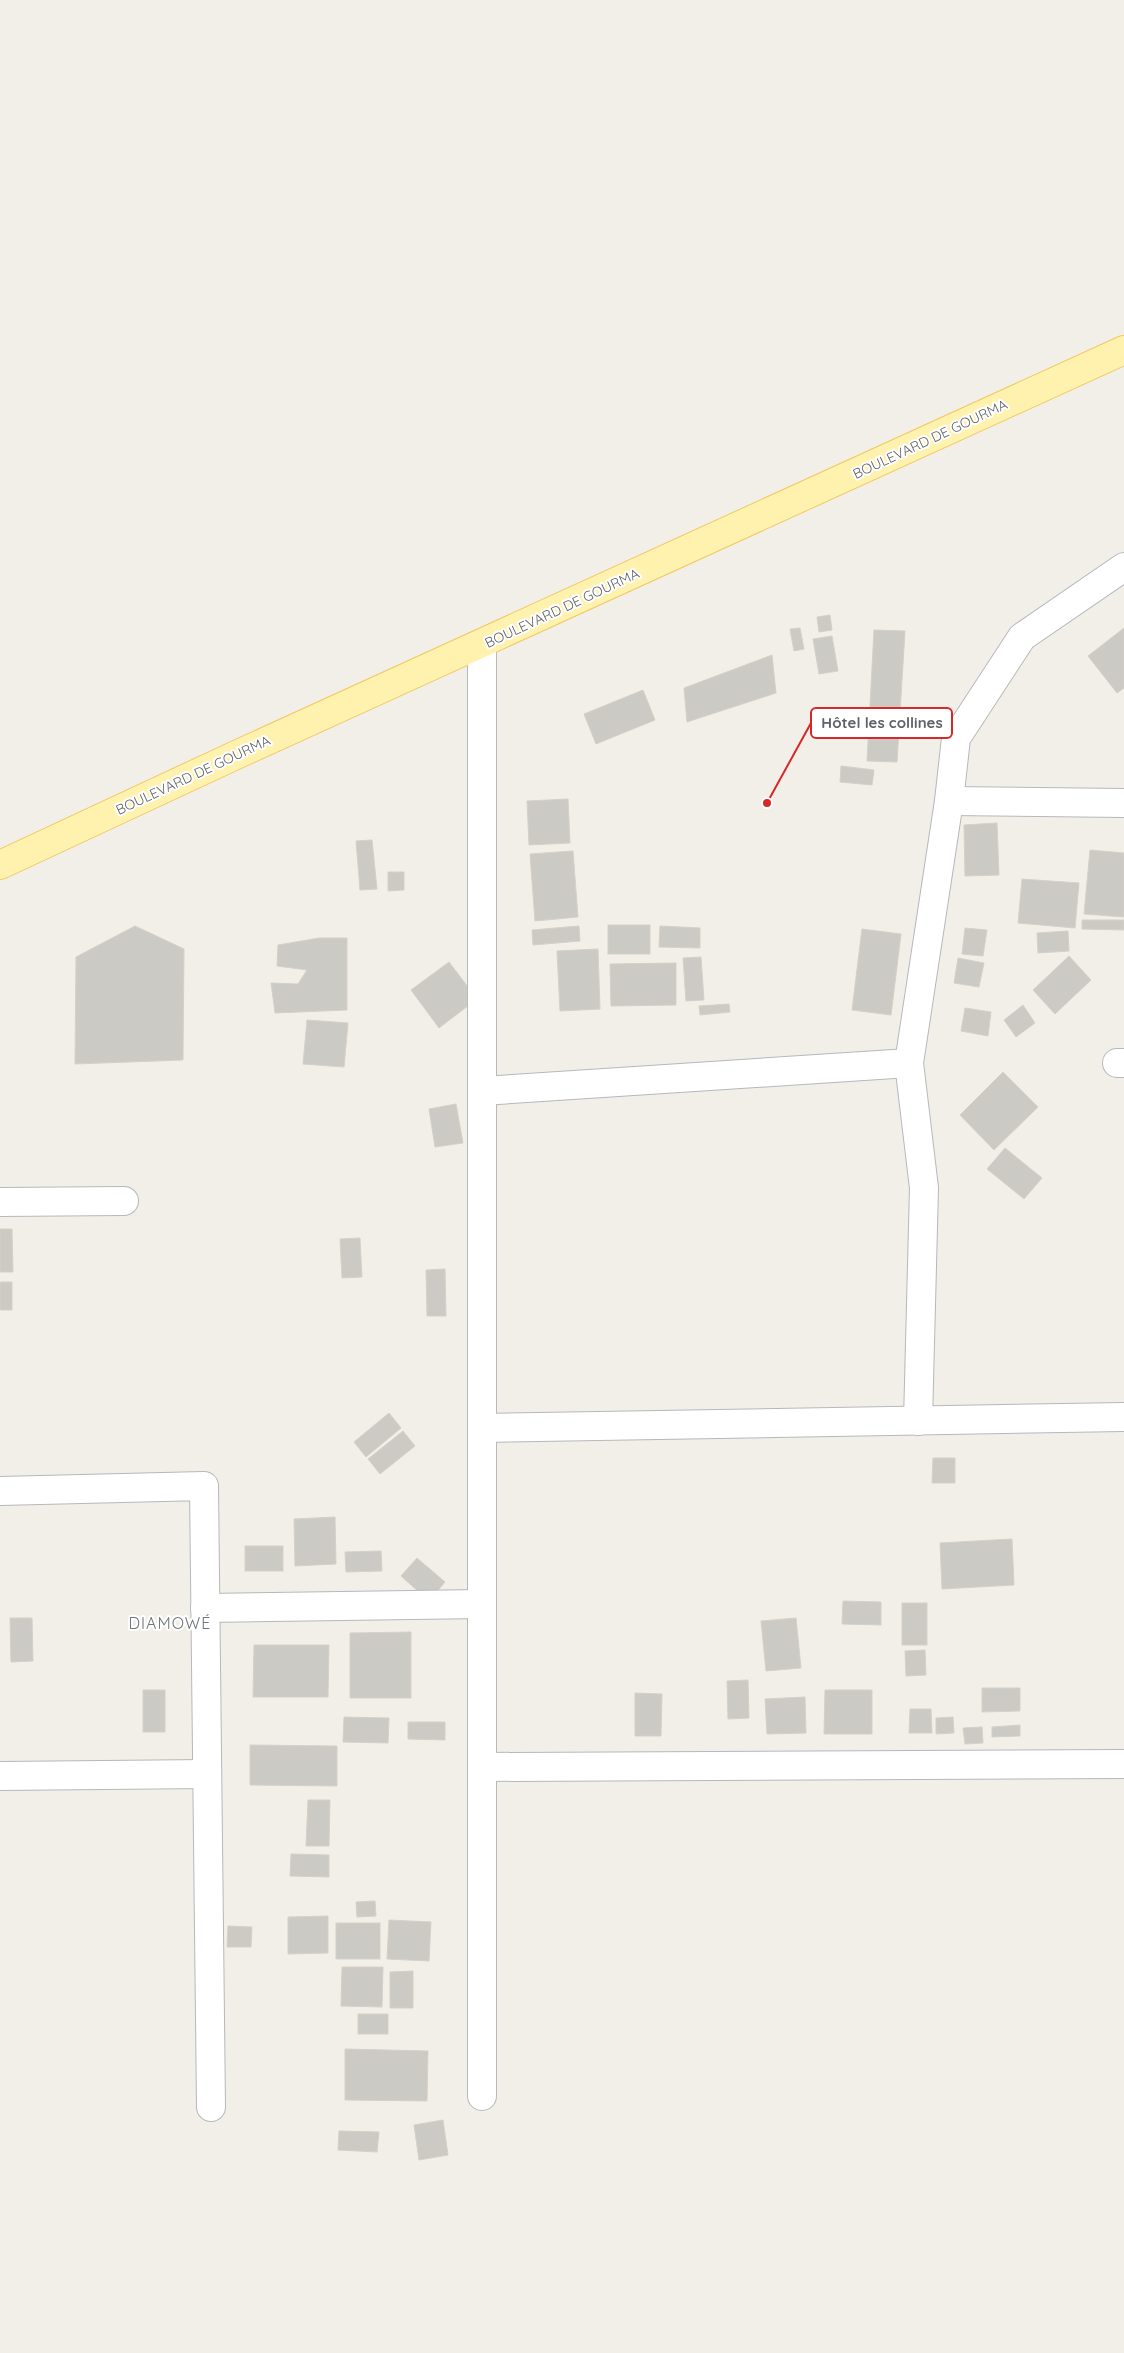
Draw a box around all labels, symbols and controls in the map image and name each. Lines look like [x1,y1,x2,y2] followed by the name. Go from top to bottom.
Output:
[850,395,1010,483] street label: BOULEVARD DE GOURMA
[482,564,642,652] street label: BOULEVARD DE GOURMA
[811,708,952,738] callout: Hôtel les collines
[821,713,943,732] text: Hôtel les collines
[113,731,273,819] street label: BOULEVARD DE GOURMA
[129,1613,211,1633] district label: DIAMOWÉ

